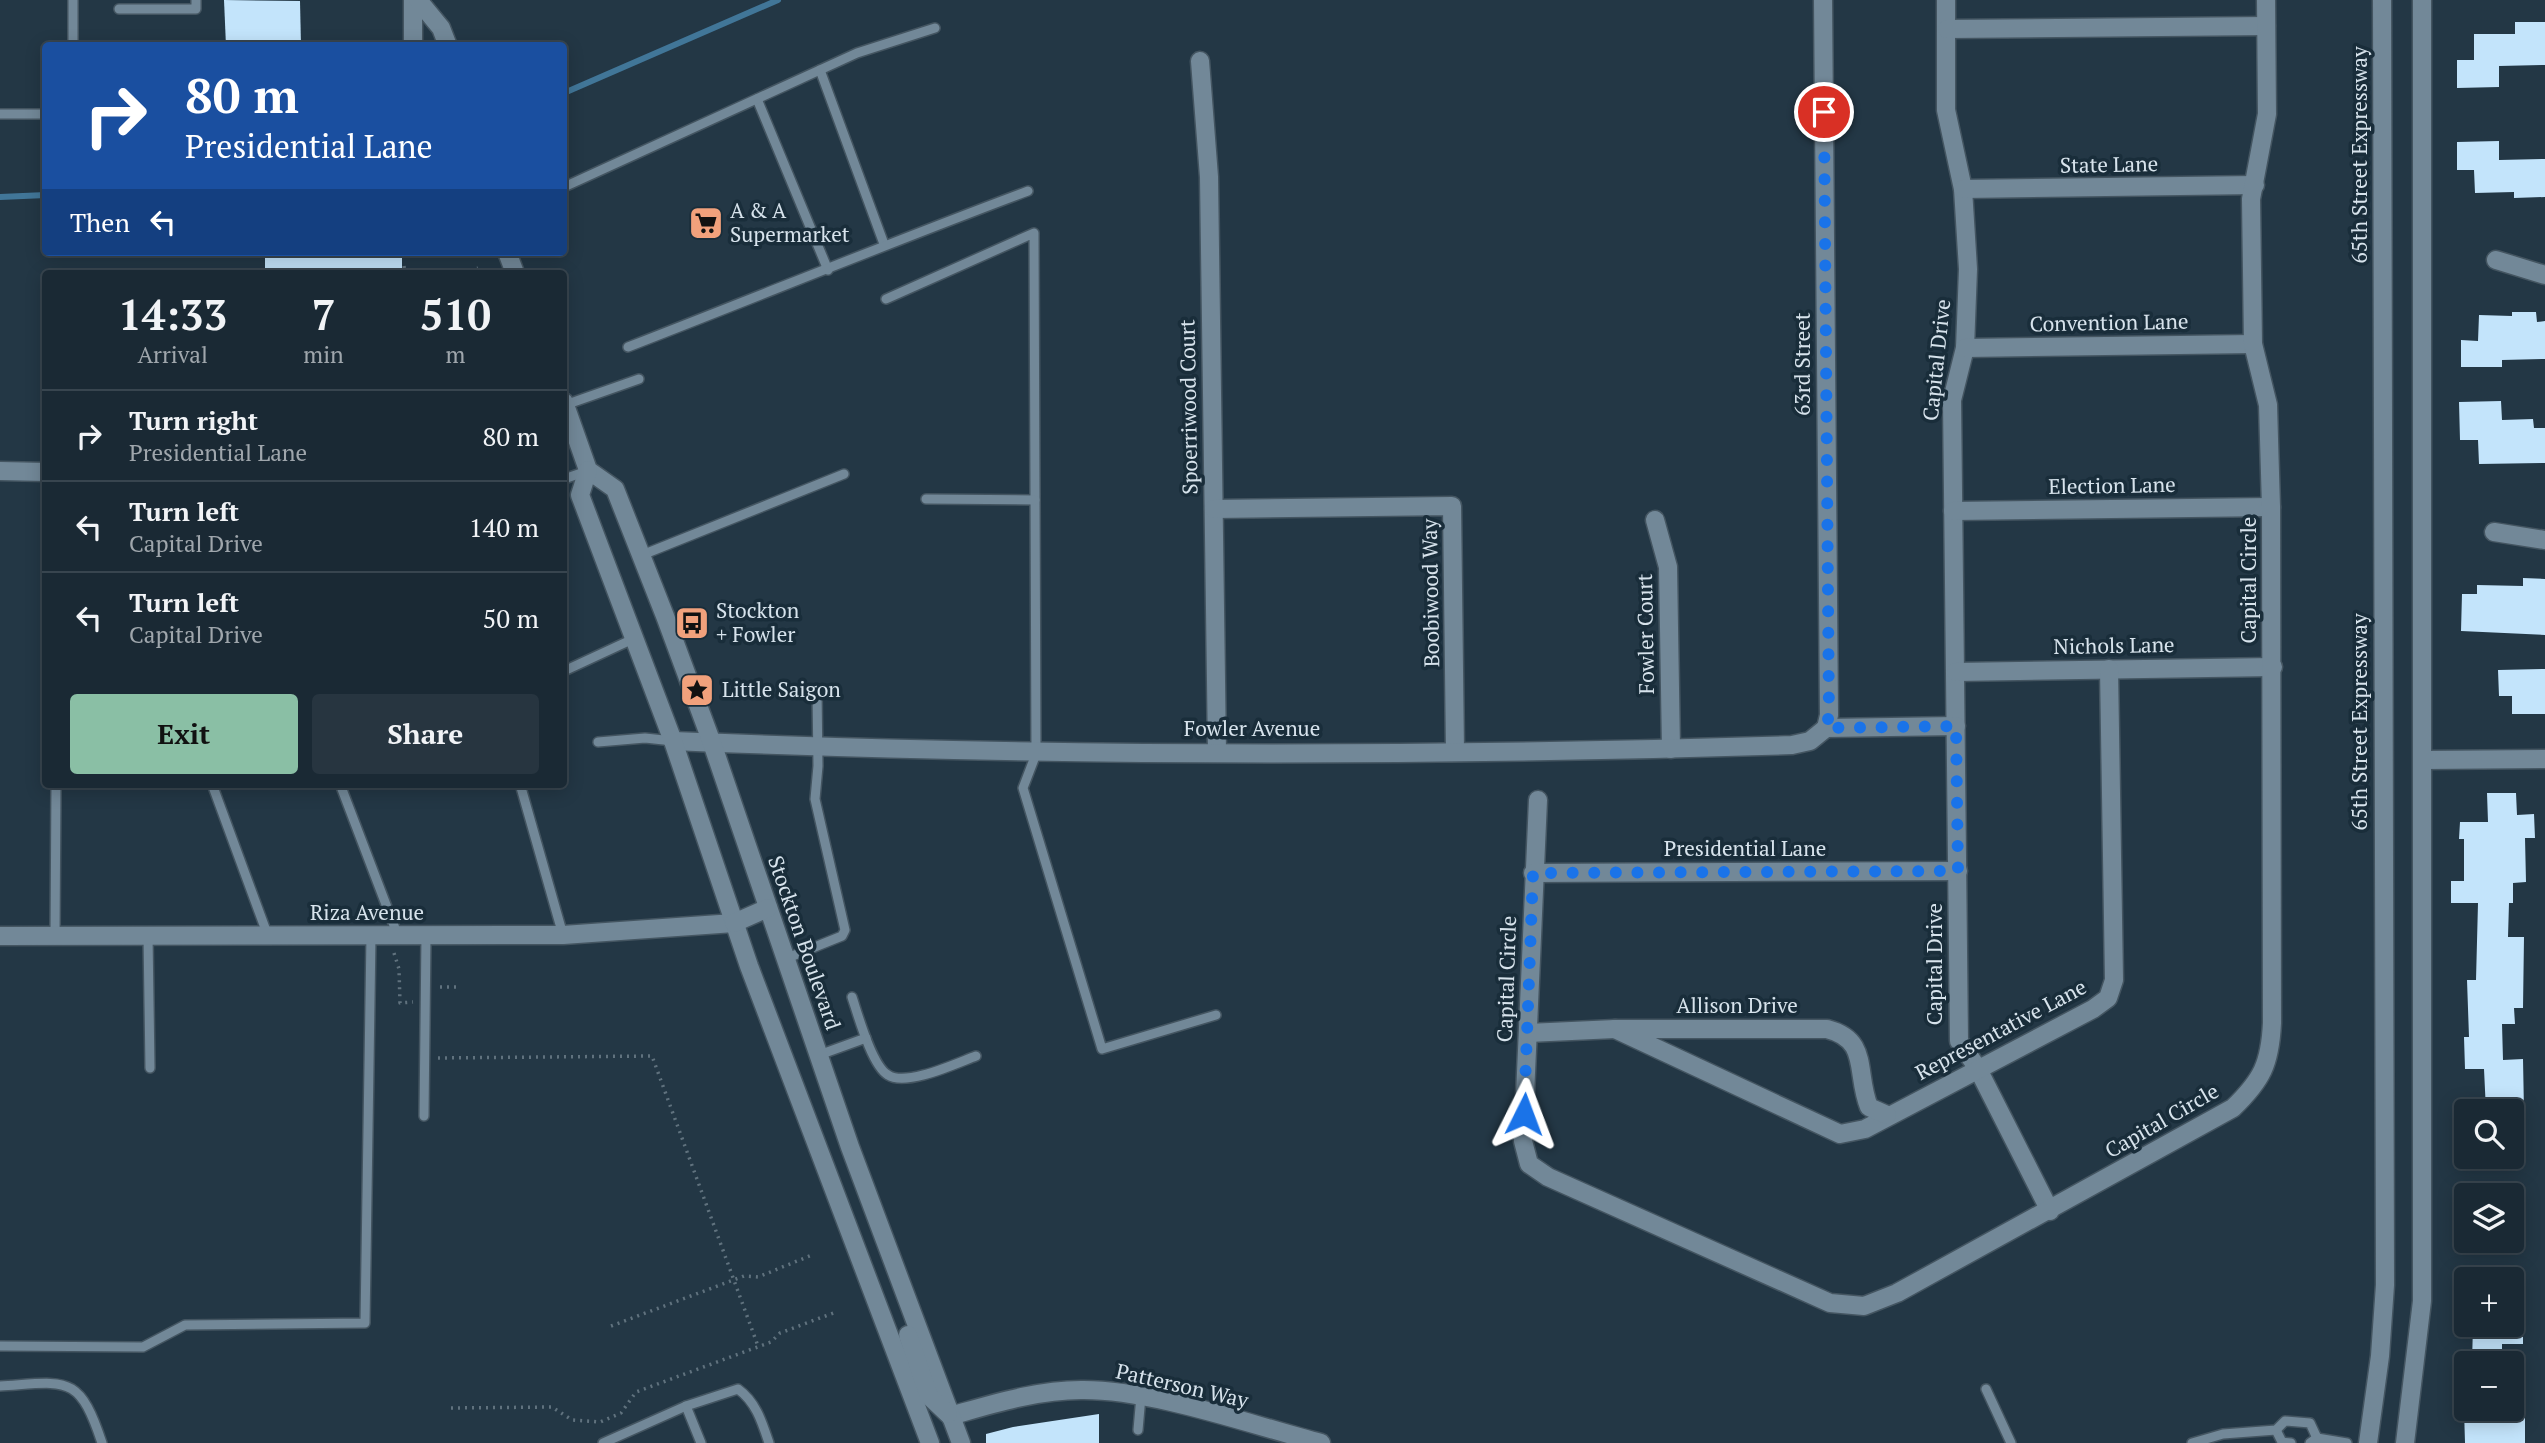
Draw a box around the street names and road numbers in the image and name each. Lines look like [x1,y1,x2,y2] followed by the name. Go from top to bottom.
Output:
[2345,46,2373,264] street label: 65th Street Expressway
[2060,149,2158,179] street label: State Lane
[1916,298,1956,422] street label: Capital Drive
[2029,307,2189,337] street label: Convention Lane
[1788,312,1816,416] street label: 63rd Street
[1172,319,1204,495] street label: Spoerriwood Court
[2048,470,2176,500] street label: Election Lane
[2234,517,2262,643] street label: Capital Circle
[1415,518,1445,667] street label: Boobiwood Way
[1630,573,1660,695] street label: Fowler Court
[2345,613,2373,831] street label: 65th Street Expressway
[2053,630,2175,660] street label: Nichols Lane
[1184,714,1320,742] street label: Fowler Avenue
[1664,834,1826,862] street label: Presidential Lane
[762,852,848,1034] street label: Stockton Boulevard
[310,898,424,926] street label: Riza Avenue
[1920,903,1948,1025] street label: Capital Drive
[1490,915,1522,1043] street label: Capital Circle
[1910,972,2091,1086] street label: Representative Lane
[1676,991,1798,1019] street label: Allison Drive
[2100,1076,2223,1164] street label: Capital Circle
[1113,1356,1252,1414] street label: Patterson Way

